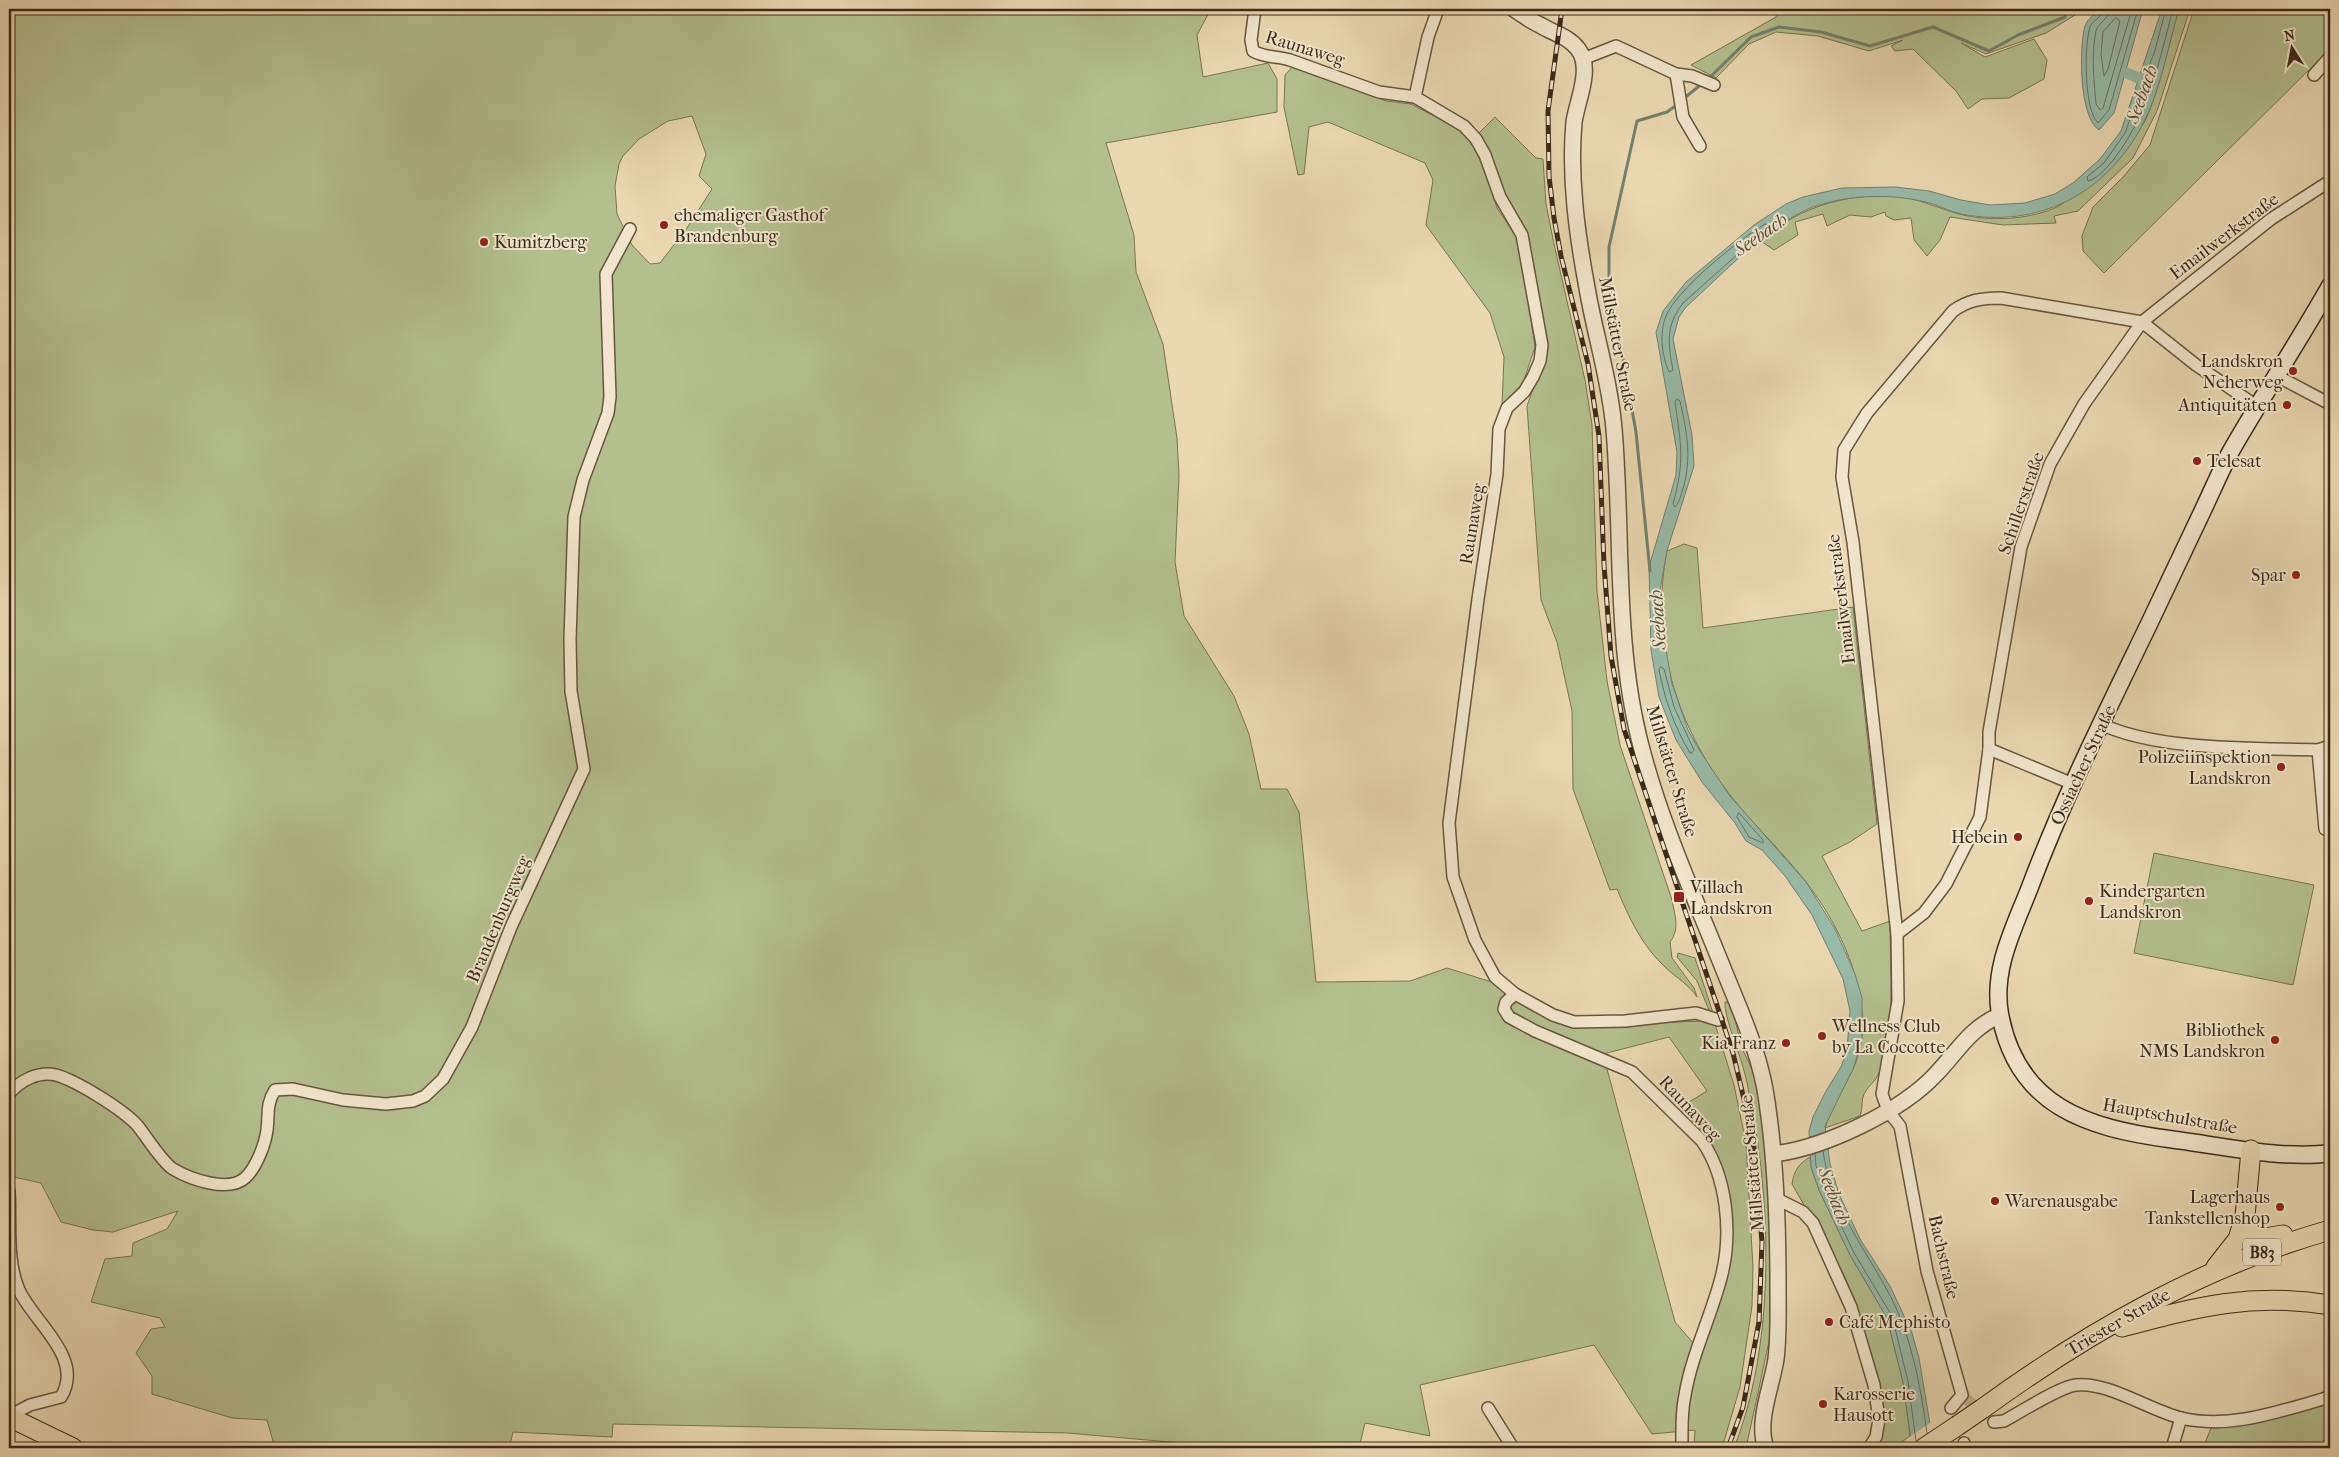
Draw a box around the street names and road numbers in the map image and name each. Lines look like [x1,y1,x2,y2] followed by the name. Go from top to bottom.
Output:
[1263,26,1347,71] street label: Raunaweg
[2166,189,2283,284] street label: Emailwerkstraße
[1594,275,1641,413] street label: Millstätter Straße
[1994,449,2049,557] street label: Schillerstraße
[1456,482,1489,566] street label: Raunaweg
[1823,533,1860,665] street label: Emailwerkstraße
[2046,702,2120,829] street label: Ossiacher Straße
[1641,703,1702,840] street label: Millstätter Straße
[462,852,535,986] street label: Brandenburgweg
[1654,1071,1725,1146] street label: Raunaweg
[1736,1094,1769,1232] street label: Millstätter Straße
[2101,1094,2239,1139] street label: Hauptschulstraße
[1924,1213,1963,1301] street label: Bachstraße
[2243,1238,2281,1266] road number: B83
[2063,1284,2174,1361] street label: Triester Straße

